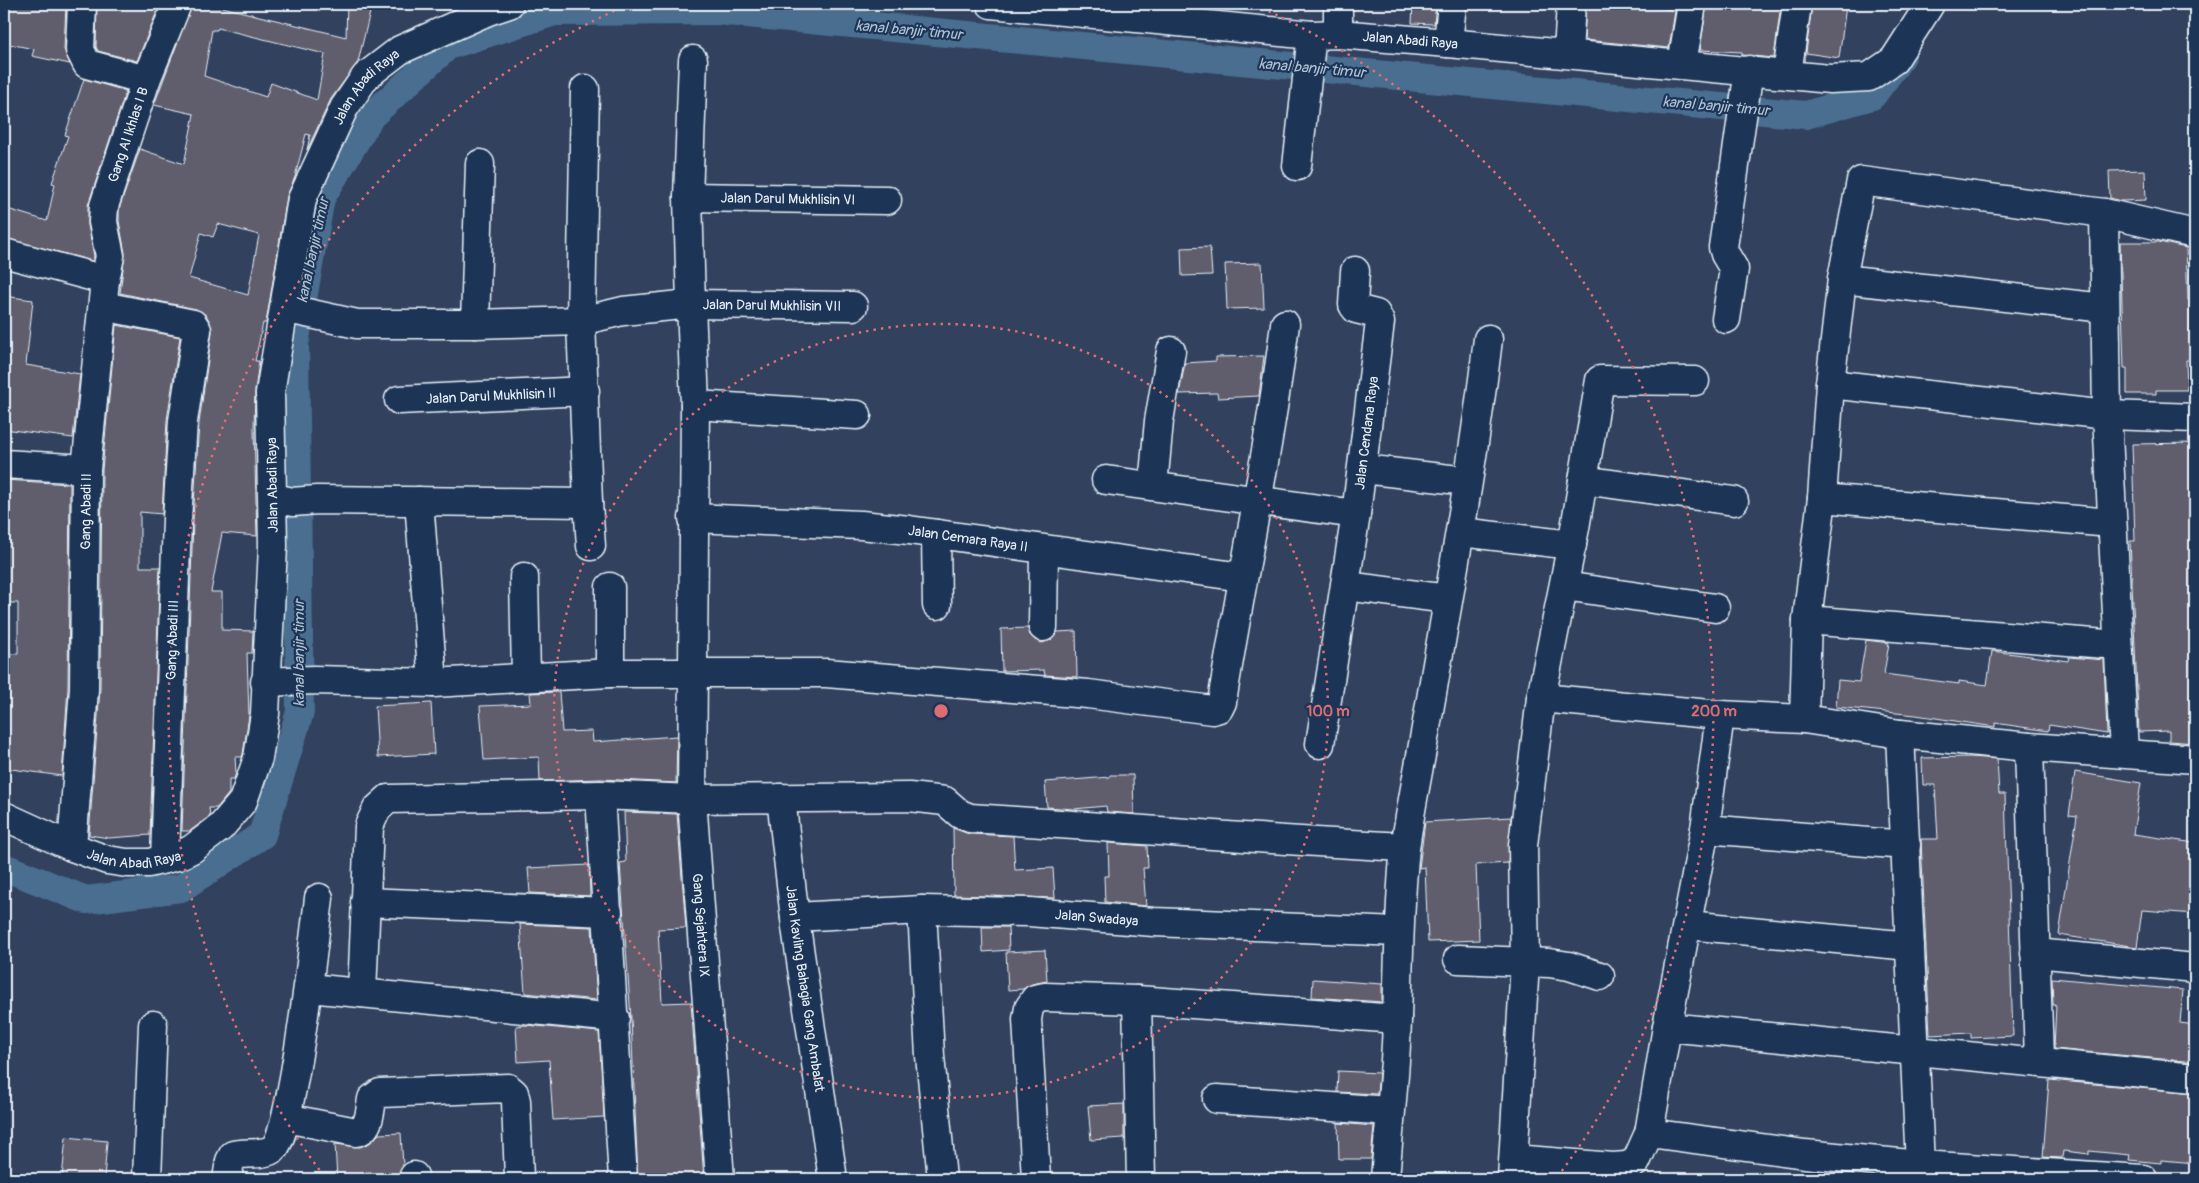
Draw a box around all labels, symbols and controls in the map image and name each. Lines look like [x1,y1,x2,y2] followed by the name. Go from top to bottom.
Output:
[855,16,965,45] water label: kanal banjir timur
[1362,28,1459,53] street label: Jalan Abadi Raya
[330,46,403,127] street label: Jalan Abadi Raya
[1258,54,1368,83] water label: kanal banjir timur
[105,85,152,185] street label: Gang Al Ikhlas I B
[1662,92,1772,121] water label: kanal banjir timur
[720,189,855,209] street label: Jalan Darul Mukhlisin VI
[293,194,334,304] water label: kanal banjir timur
[702,296,841,315] street label: Jalan Darul Mukhlisin VII
[1351,375,1382,491] street label: Jalan Cendana Raya
[425,384,556,408] street label: Jalan Darul Mukhlisin II
[263,437,282,533] street label: Jalan Abadi Raya
[77,473,95,550] street label: Gang Abadi II
[907,522,1029,556] street label: Jalan Cemara Raya II
[290,598,309,706] water label: kanal banjir timur
[163,600,182,680] street label: Gang Abadi III
[932,702,950,720] centre of rings
[1307,702,1349,721] text: 100 m
[1691,702,1737,721] text: 200 m
[84,845,183,872] street label: Jalan Abadi Raya
[689,873,713,978] street label: Gang Sejahtera IX
[782,884,828,1093] street label: Jalan Kavling Bahagia Gang Ambalat
[1054,906,1139,930] street label: Jalan Swadaya

